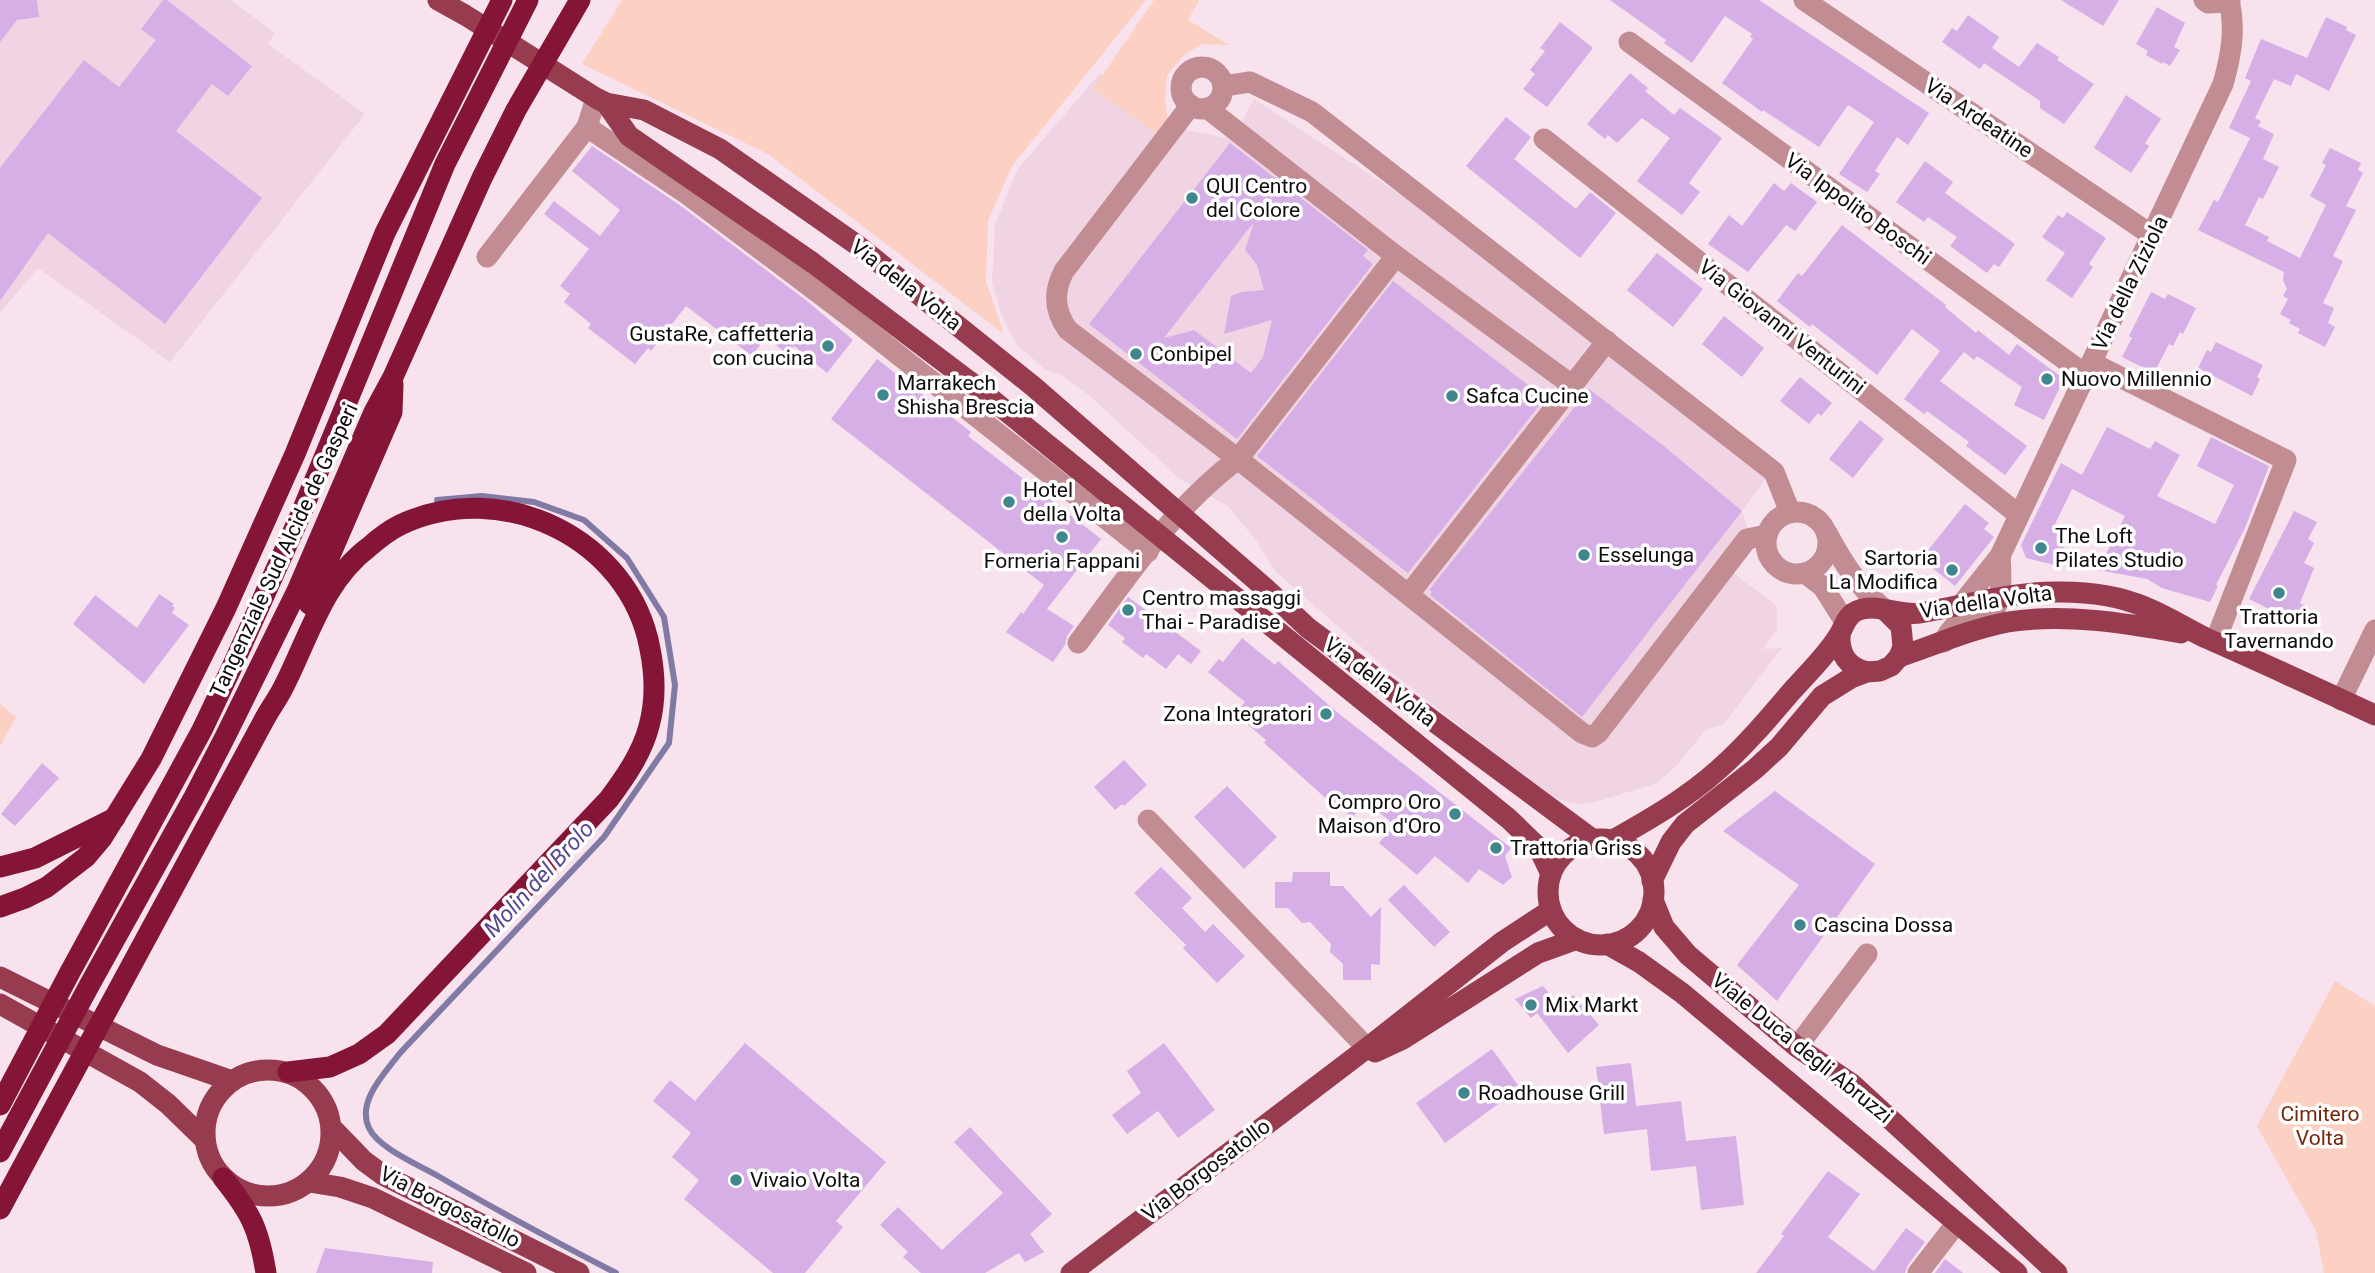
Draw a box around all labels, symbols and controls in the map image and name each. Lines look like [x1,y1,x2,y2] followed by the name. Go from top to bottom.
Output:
[1921,73,2037,163] street label: Via Ardeatine
[1781,148,1935,270] street label: Via Ippolito Boschi
[1206,174,1307,222] place label: QUI Centro del Colore
[1184,190,1200,206] marker: QUI Centro del Colore
[2087,212,2173,354] street label: Via della Ziziola
[846,235,966,335] street label: Via della Volta
[1694,255,1870,399] street label: Via Giovanni Venturini
[629,322,814,370] place label: GustaRe, caffetteria con cucina
[820,338,836,354] marker: GustaRe, caffetteria con cucina
[1150,342,1232,366] place label: Conbipel
[1128,346,1144,362] marker: Conbipel
[2061,367,2212,391] place label: Nuovo Millennio
[897,371,1035,419] place label: Marrakech Shisha Brescia
[2039,371,2055,387] marker: Nuovo Millennio
[1466,384,1589,408] place label: Safca Cucine
[875,387,891,403] marker: Marrakech Shisha Brescia
[1444,388,1460,404] marker: Safca Cucine
[205,399,363,701] street label: Tangenziale Sud Alcide de Gasperi
[1023,478,1121,526] place label: Hotel della Volta
[1001,494,1017,510] marker: Hotel della Volta
[2055,524,2184,572] place label: The Loft Pilates Studio
[1054,529,1070,545] marker: Forneria Fappani
[2033,540,2049,556] marker: The Loft Pilates Studio
[1598,543,1694,567] place label: Esselunga
[1829,546,1938,594] place label: Sartoria La Modifica
[1576,547,1592,563] marker: Esselunga
[984,549,1140,573] place label: Forneria Fappani
[1944,562,1960,578] marker: Sartoria La Modifica
[1918,581,2054,623] street label: Via della Volta
[2271,585,2287,601] marker: Trattoria Tavernando
[1142,586,1301,634] place label: Centro massaggi Thai - Paradise
[1120,602,1136,618] marker: Centro massaggi Thai - Paradise
[2224,605,2334,653] place label: Trattoria Tavernando
[1320,632,1440,732] street label: Via della Volta
[1163,702,1312,726] place label: Zona Integratori
[1318,706,1334,722] marker: Zona Integratori
[1318,790,1441,838] place label: Compro Oro Maison d'Oro
[1447,806,1463,822] marker: Compro Oro Maison d'Oro
[478,815,600,943] water label: Molin del Brolo
[1510,836,1642,860] place label: Trattoria Griss
[1488,840,1504,856] marker: Trattoria Griss
[1814,913,1953,937] place label: Cascina Dossa
[1792,917,1808,933] marker: Cascina Dossa
[1707,968,1897,1128] street label: Viale Duca degli Abruzzi
[1545,993,1639,1017] place label: Mix Markt
[1523,997,1539,1013] marker: Mix Markt
[1478,1081,1625,1105] place label: Roadhouse Grill
[1456,1085,1472,1101] marker: Roadhouse Grill
[2280,1102,2360,1150] park label: Cimitero Volta
[1137,1114,1275,1226] street label: Via Borgosatollo
[376,1161,524,1253] street label: Via Borgosatollo
[750,1168,861,1192] place label: Vivaio Volta
[728,1172,744,1188] marker: Vivaio Volta

